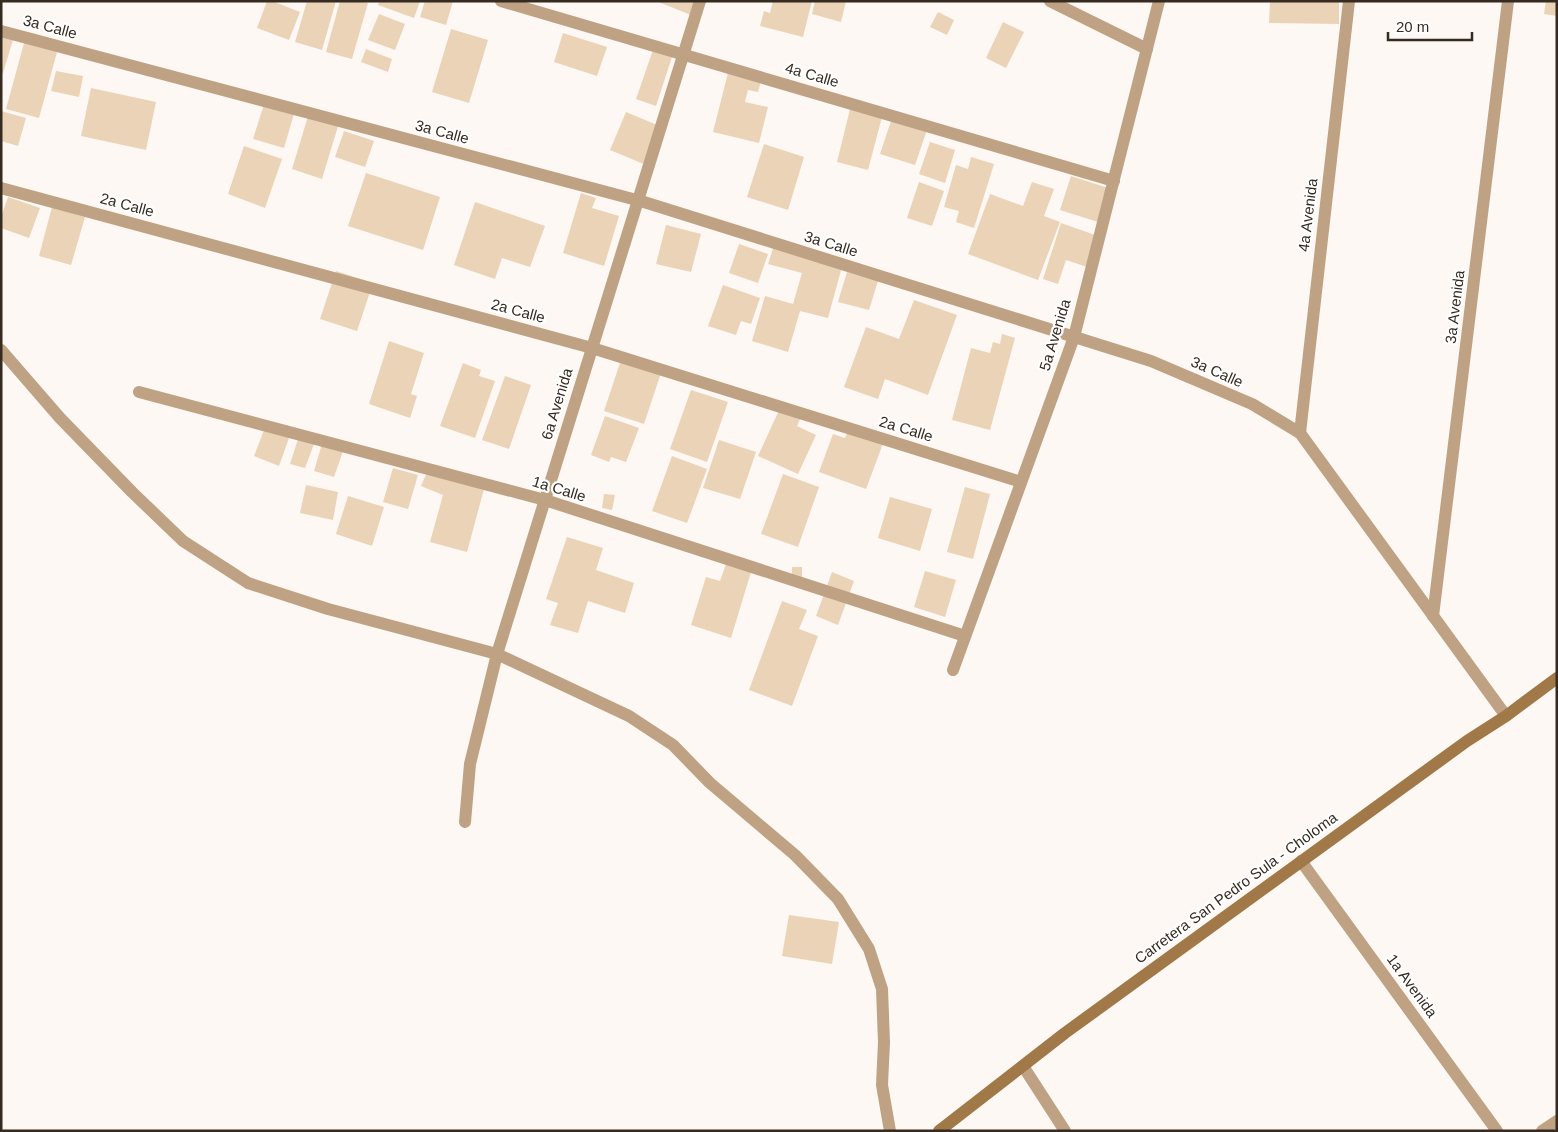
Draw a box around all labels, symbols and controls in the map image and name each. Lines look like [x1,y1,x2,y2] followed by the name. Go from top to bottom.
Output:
[1388,10,1472,42] scale bar
[21,11,79,42] street label: 3a Calle
[1396,18,1429,35] text: 20 m
[783,59,841,90] street label: 4a Calle
[413,116,471,147] street label: 3a Calle
[1295,177,1321,253] street label: 4a Avenida
[98,189,156,220] street label: 2a Calle
[802,227,860,260] street label: 3a Calle
[1442,269,1468,345] street label: 3a Avenida
[489,295,547,326] street label: 2a Calle
[1036,296,1074,373] street label: 5a Avenida
[1189,353,1246,391] street label: 3a Calle
[538,365,576,442] street label: 6a Avenida
[877,412,935,445] street label: 2a Calle
[530,472,588,505] street label: 1a Calle
[1131,808,1341,967] street label: Carretera San Pedro Sula - Choloma
[1384,951,1441,1021] street label: 1a Avenida

